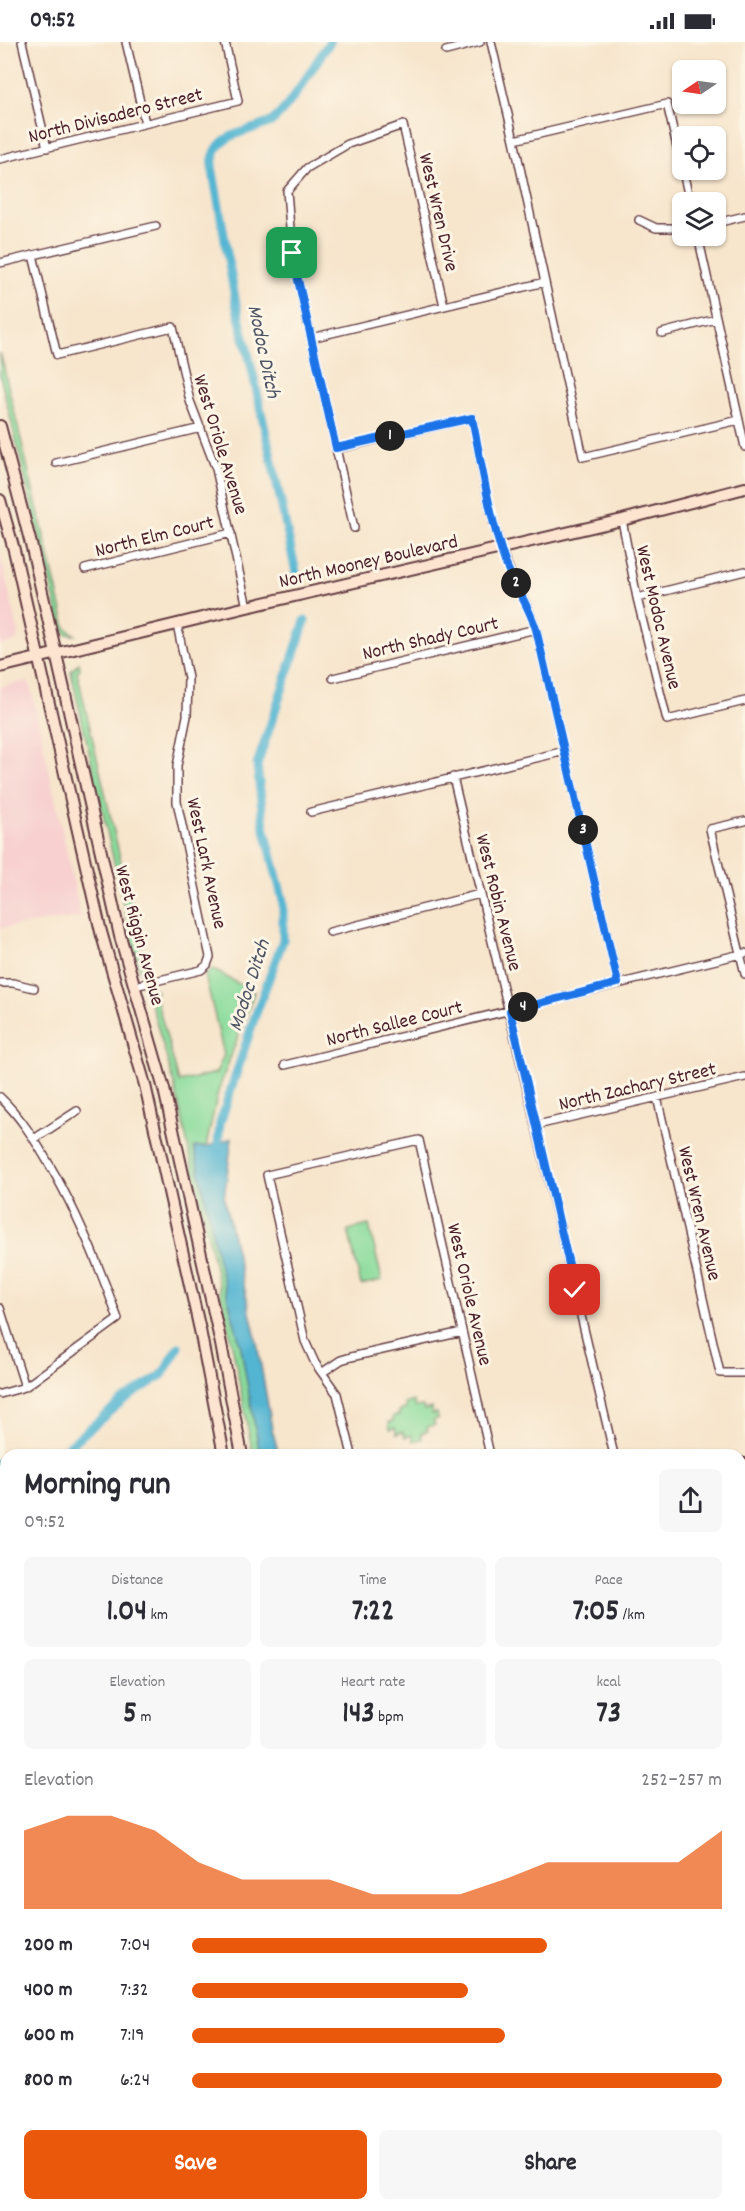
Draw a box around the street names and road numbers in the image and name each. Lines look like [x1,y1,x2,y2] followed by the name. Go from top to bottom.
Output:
[26,82,206,152] street label: North Divisadero Street
[410,151,464,275] street label: West Wren Drive
[185,371,254,518] street label: West Oriole Avenue
[92,510,217,566] street label: North Elm Court
[277,529,461,597] street label: North Mooney Boulevard
[627,543,687,693] street label: West Modoc Avenue
[360,611,502,669] street label: North Shady Court
[178,796,233,932] street label: West Lark Avenue
[467,831,528,974] street label: West Robin Avenue
[106,863,170,1009] street label: West Riggin Avenue
[324,994,466,1055] street label: North Sallee Court
[556,1056,719,1120] street label: North Zachary Street
[669,1144,727,1284] street label: West Wren Avenue
[438,1221,498,1369] street label: West Oriole Avenue

